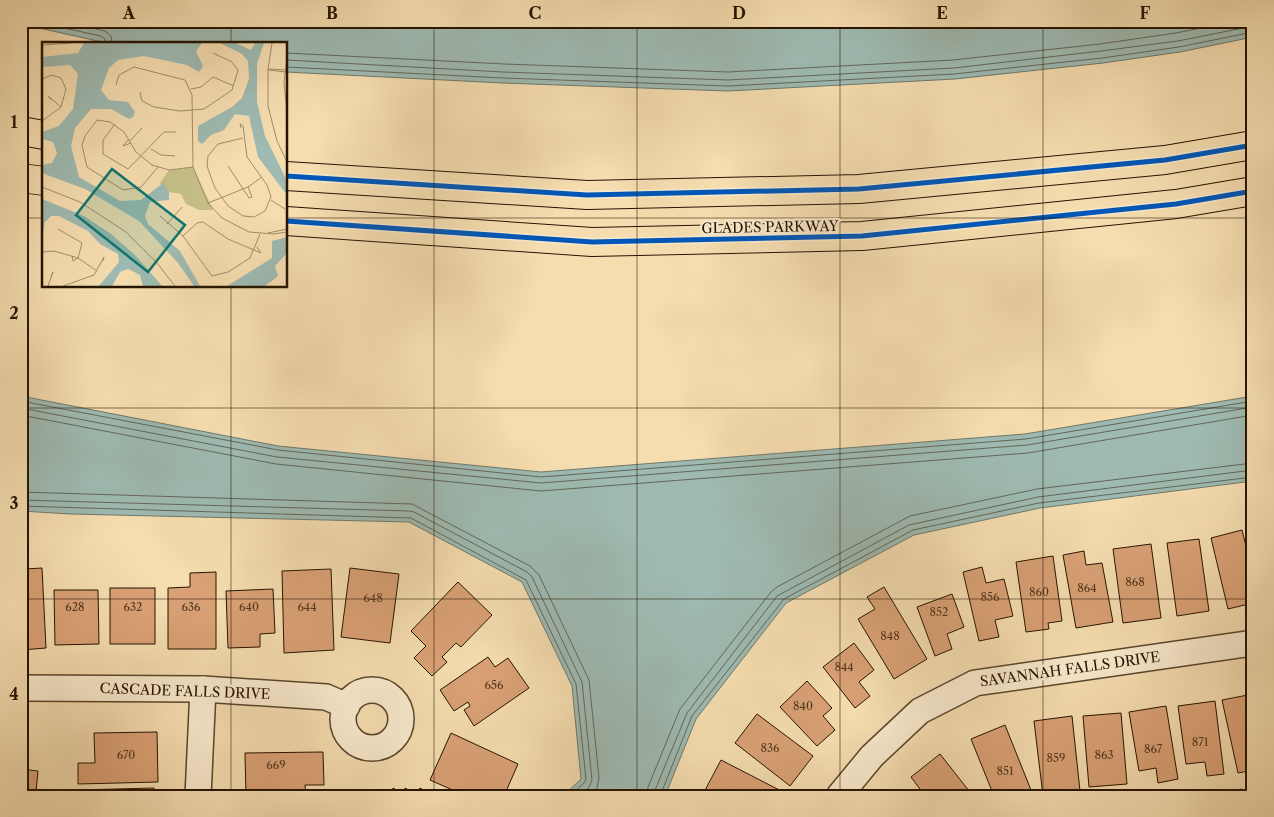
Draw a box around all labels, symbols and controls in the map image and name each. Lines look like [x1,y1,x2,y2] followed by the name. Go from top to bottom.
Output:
[122,3,136,23] text: A
[326,3,338,23] text: B
[529,3,541,23] text: C
[732,3,746,23] text: D
[936,3,948,23] text: E
[1140,3,1151,23] text: F
[42,42,288,288] inset map
[10,112,18,132] text: 1
[701,217,840,237] street label: GLADES PARKWAY
[9,303,19,323] text: 2
[9,493,19,513] text: 3
[1125,575,1145,589] house number: 868
[1077,581,1097,595] house number: 864
[1029,585,1049,599] house number: 860
[981,590,1000,604] house number: 856
[363,591,383,605] house number: 648
[65,600,85,614] house number: 628
[124,600,142,614] house number: 632
[182,600,201,614] house number: 636
[239,600,259,614] house number: 640
[297,600,317,614] house number: 644
[930,605,948,619] house number: 852
[880,629,900,643] house number: 848
[979,647,1161,691] street label: SAVANNAH FALLS DRIVE
[834,660,854,674] house number: 844
[485,678,504,692] house number: 656
[99,679,271,703] street label: CASCADE FALLS DRIVE
[9,684,19,704] text: 4
[793,699,813,713] house number: 840
[1192,735,1209,749] house number: 871
[760,741,780,755] house number: 836
[1144,742,1163,756] house number: 867
[117,748,135,762] house number: 670
[1094,748,1114,762] house number: 863
[1047,751,1065,765] house number: 859
[266,758,286,772] house number: 669
[996,764,1014,778] house number: 851

